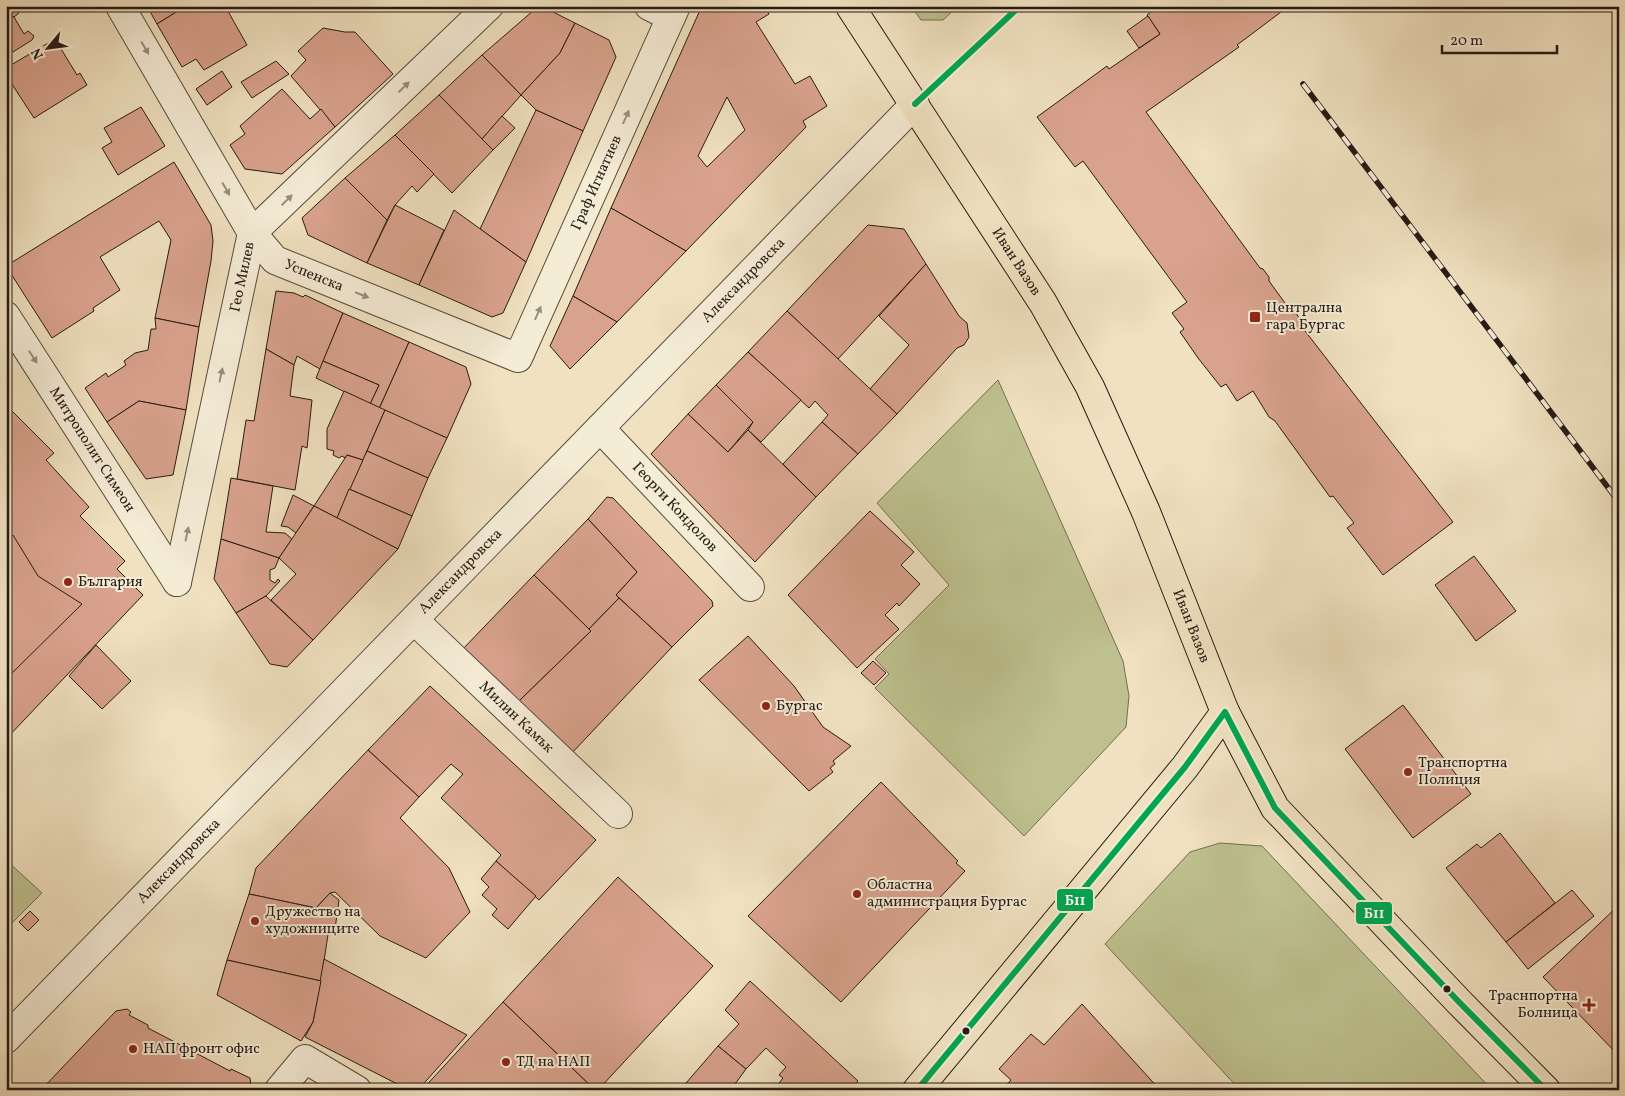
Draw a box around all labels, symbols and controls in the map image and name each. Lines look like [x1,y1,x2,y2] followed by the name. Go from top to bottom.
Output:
[22,22,72,72] north arrow
[1442,22,1558,54] scale bar
[1450,31,1483,52] text: 20 m
[140,42,149,55] one-way arrow
[27,45,49,63] text: N
[398,81,410,93] one-way arrow
[622,110,630,124] one-way arrow
[566,132,627,234] street label: Граф Игнатиев
[222,183,231,196] one-way arrow
[281,194,293,206] one-way arrow
[986,224,1046,300] street label: Иван Вазов
[697,233,790,328] street label: Александровска
[225,240,260,314] street label: Гео Милев
[281,254,347,297] street label: Успенска
[355,291,370,299] one-way arrow
[1266,298,1346,336] place label: Централна гара Бургас
[534,306,542,320] one-way arrow
[1248,310,1262,324] marker: Централна гара Бургас
[28,351,37,364] one-way arrow
[217,368,225,383] one-way arrow
[44,383,140,516] street label: Митрополит Симеон
[627,458,723,557] street label: Георги Кондолов
[414,524,507,619] street label: Александровска
[183,527,191,542] one-way arrow
[78,572,143,593] place label: България
[62,576,74,588] marker: България
[1167,586,1215,666] street label: Иван Вазов
[474,676,558,758] street label: Милин Камък
[776,696,823,717] place label: Бургас
[760,700,772,712] marker: Бургас
[1418,753,1507,791] place label: Транспортна Полиция
[1402,766,1414,778] marker: Транспортна Полиция
[132,814,225,909] street label: Александровска
[867,875,1027,913] place label: Областна администрация Бургас
[851,888,863,900] marker: Областна администрация Бургас
[1056,888,1094,912] line badge: Б11
[1065,892,1085,911] text: Б11
[1355,901,1393,925] line badge: Б11
[265,902,361,940] place label: Дружество на художниците
[1364,905,1384,924] text: Б11
[249,915,261,927] marker: Дружество на художниците
[1442,984,1452,994] unlabelled marker
[1489,986,1578,1024] place label: Траснпортна Болница
[1582,998,1596,1012] marker: Траснпортна Болница
[961,1026,971,1036] unlabelled marker
[143,1039,260,1060] place label: НАП фронт офис
[127,1043,139,1055] marker: НАП фронт офис
[516,1052,590,1073] place label: ТД на НАП
[500,1056,512,1068] marker: ТД на НАП

